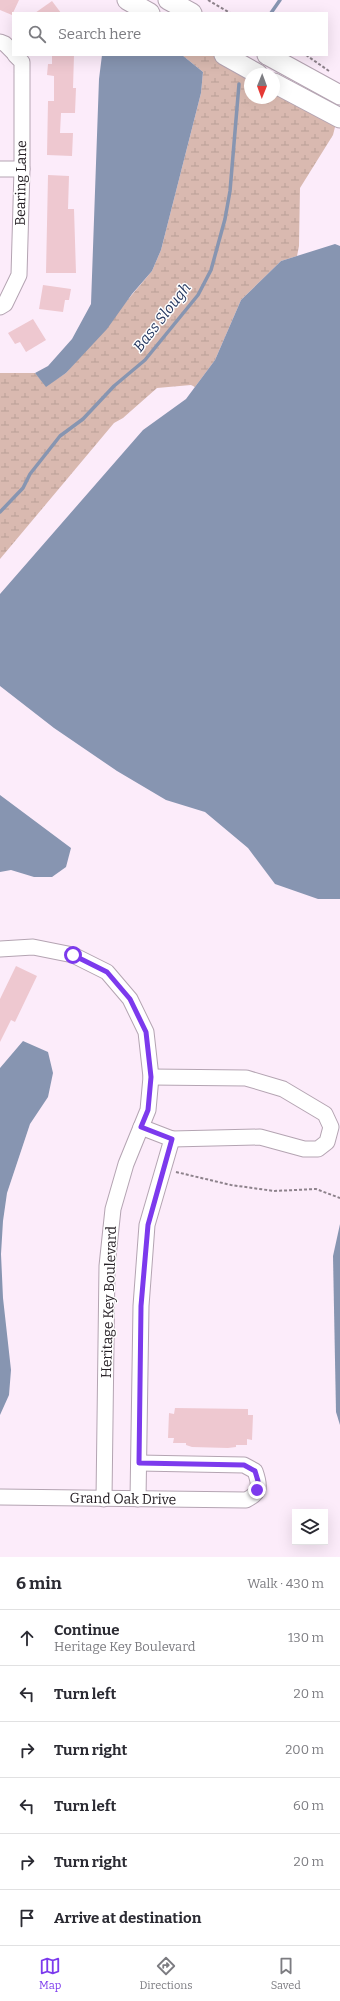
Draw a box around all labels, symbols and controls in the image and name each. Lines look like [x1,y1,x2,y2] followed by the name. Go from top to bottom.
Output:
[12,12,328,56] search box
[26,23,48,45] icon: search
[58,25,141,43] text: Search here
[244,68,280,104] north arrow
[12,140,30,226] street label: Bearing Lane
[129,279,195,355] water label: Bass Slough
[64,946,82,964] route start
[98,1226,120,1378] street label: Heritage Key Boulevard
[248,1481,266,1499] route end
[69,1490,177,1508] street label: Grand Oak Drive
[292,1509,328,1545] map controls
[292,1509,328,1545] button: layers
[16,1573,62,1594] text: 6 min
[247,1576,324,1591] text: Walk · 430 m
[54,1621,120,1639] text: Continue
[16,1627,38,1649] icon: ahead
[288,1630,324,1645] text: 130 m
[54,1639,195,1654] text: Heritage Key Boulevard
[16,1683,38,1705] icon: left
[54,1685,116,1703] text: Turn left
[294,1686,324,1701] text: 20 m
[16,1739,38,1761] icon: right
[54,1741,127,1759] text: Turn right
[285,1742,324,1757] text: 200 m
[16,1795,38,1817] icon: left
[54,1797,116,1815] text: Turn left
[293,1798,324,1813] text: 60 m
[16,1851,38,1873] icon: right
[54,1853,127,1871] text: Turn right
[294,1854,324,1869] text: 20 m
[16,1907,38,1929] icon: arrive
[54,1909,201,1927] text: Arrive at destination
[39,1955,61,1992] tab: Map
[140,1955,192,1992] tab: Directions
[271,1955,301,1992] tab: Saved

